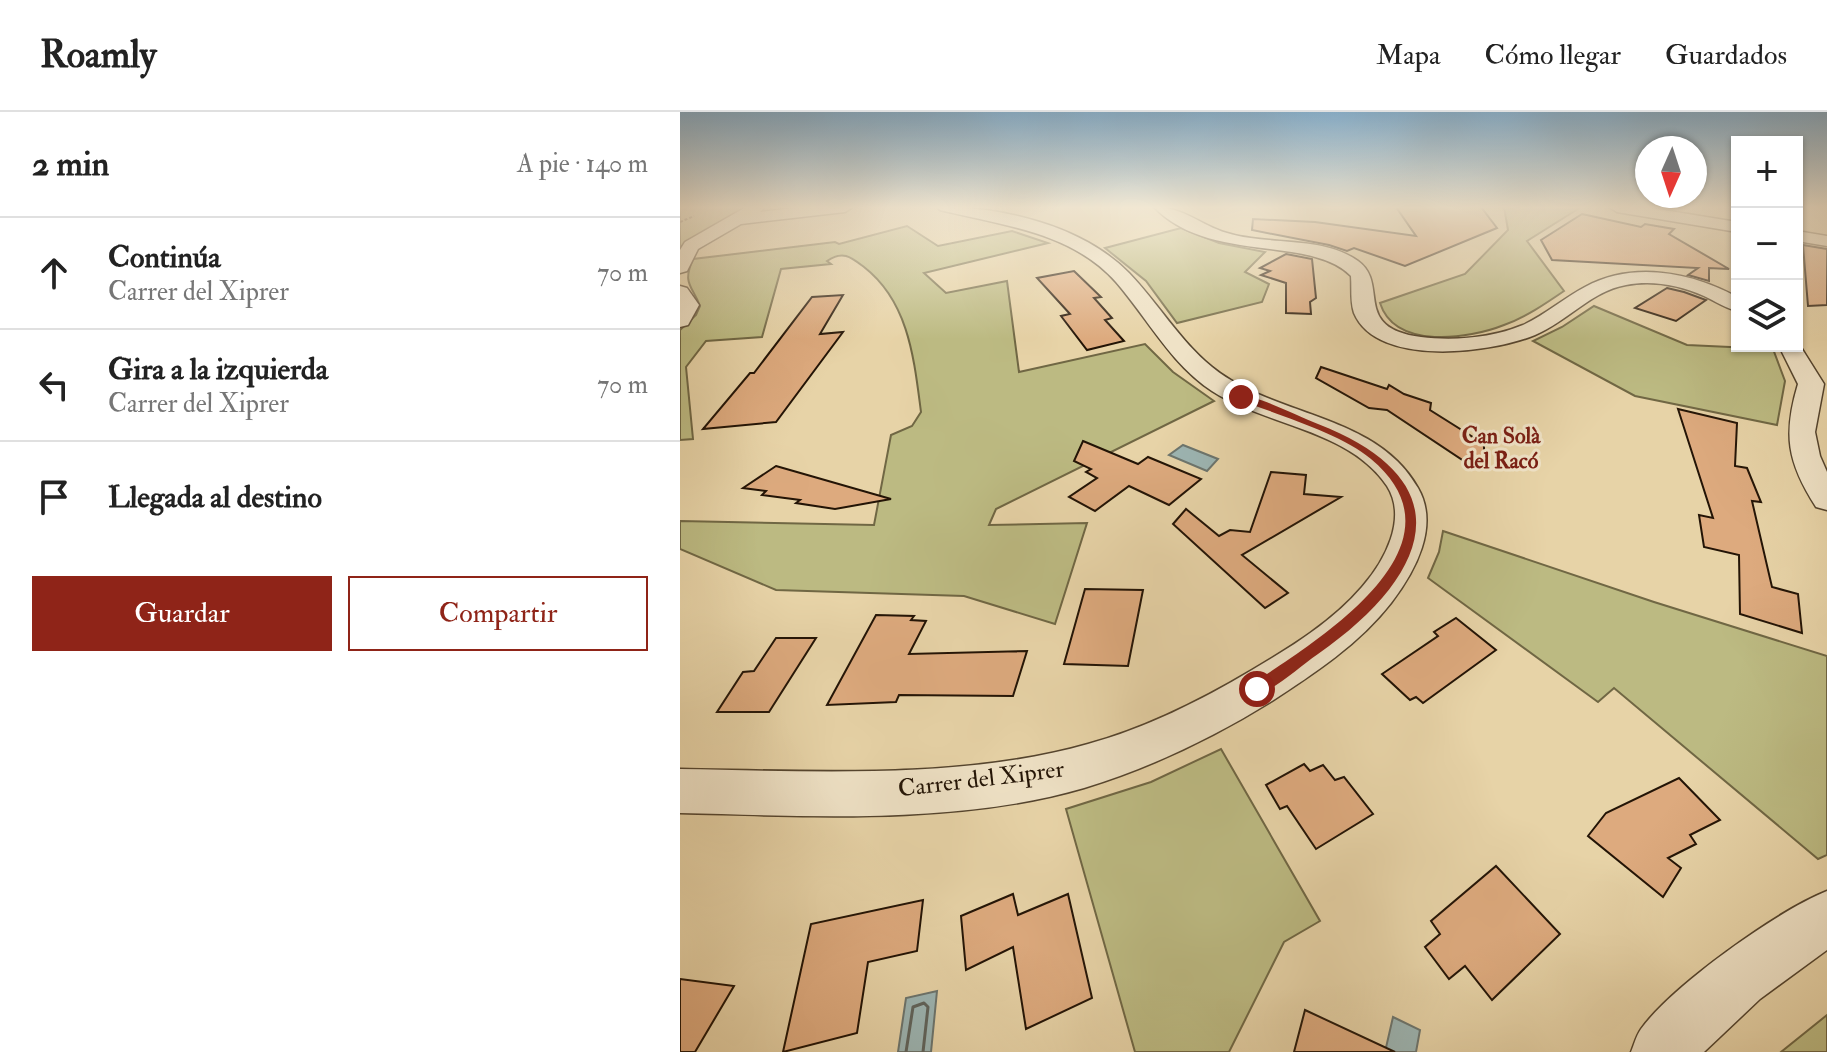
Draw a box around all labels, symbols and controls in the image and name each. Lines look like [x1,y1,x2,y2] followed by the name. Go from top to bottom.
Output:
[40,31,157,79] text: Roamly
[1376,38,1440,73] text: Mapa
[1484,38,1621,73] text: Cómo llegar
[1665,38,1787,73] text: Guardados
[1635,136,1707,208] north arrow
[1731,136,1803,352] map controls
[1731,136,1803,208] button: +
[32,143,109,186] text: 2 min
[517,148,648,180] text: A pie · 140 m
[1731,208,1803,280] button: −
[108,239,221,276] text: Continúa
[32,251,76,295] icon: ahead
[597,257,648,289] text: 70 m
[108,276,289,308] text: Carrer del Xiprer
[1731,280,1803,352] button: layers
[108,351,328,388] text: Gira a la izquierda
[32,363,76,407] icon: left
[597,369,648,401] text: 70 m
[1223,379,1259,415] route end
[108,388,289,420] text: Carrer del Xiprer
[1462,422,1541,475] district label: Can Solà del Racó
[32,475,76,519] icon: arrive
[108,479,322,516] text: Llegada al destino
[32,576,332,651] button: Guardar
[348,576,648,651] button: Compartir
[1239,671,1275,707] route start
[896,753,1066,805] street label: Carrer del Xiprer

